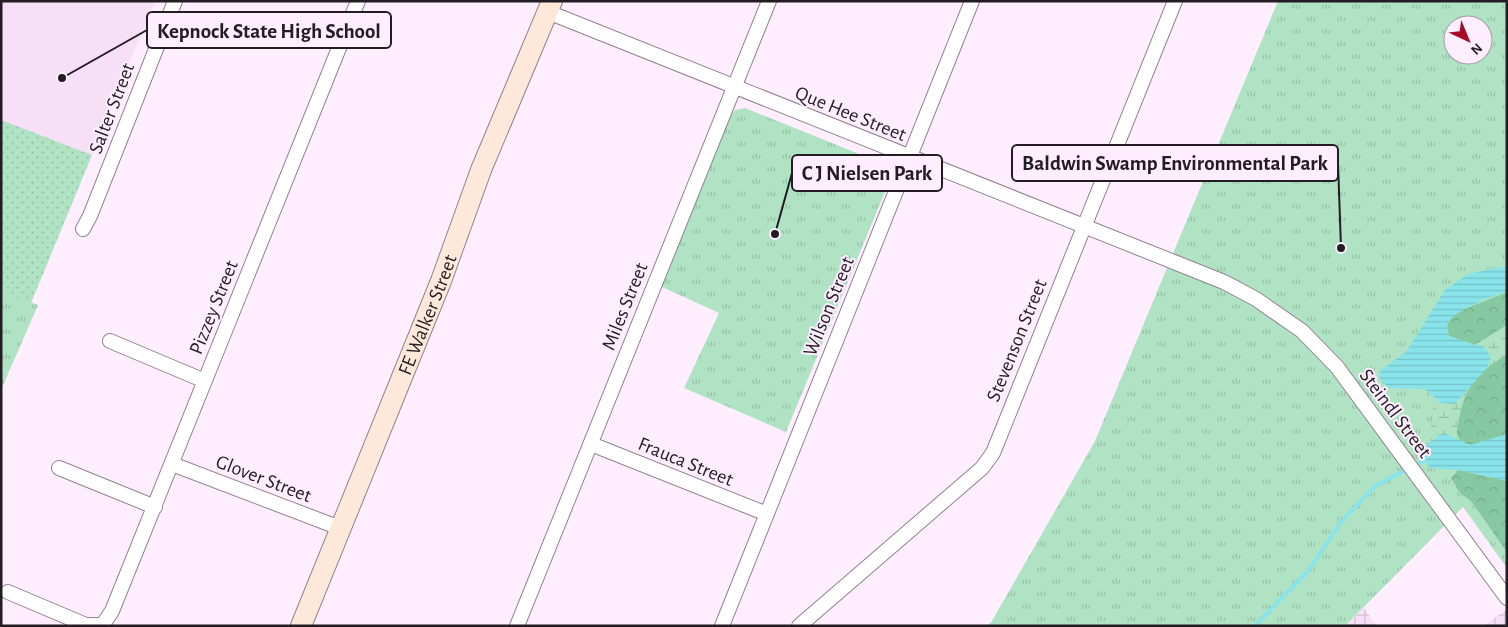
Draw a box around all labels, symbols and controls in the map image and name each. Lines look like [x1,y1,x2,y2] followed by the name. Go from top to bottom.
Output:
[147,12,391,48] callout: Kepnock State High School
[1443,15,1493,65] north arrow
[157,21,381,42] text: Kepnock State High School
[1468,40,1485,57] text: N
[86,60,139,156] street label: Salter Street
[792,83,909,145] street label: Que Hee Street
[1012,145,1338,181] callout: Baldwin Swamp Environmental Park
[1022,153,1328,174] text: Baldwin Swamp Environmental Park
[792,155,942,191] callout: C J Nielsen Park
[802,163,933,184] text: C J Nielsen Park
[395,252,461,378] street label: FE Walker Street
[800,253,858,359] street label: Wilson Street
[186,257,242,357] street label: Pizzey Street
[598,259,652,353] street label: Miles Street
[983,276,1051,404] street label: Stevenson Street
[1355,365,1435,462] street label: Steindl Street
[635,434,737,490] street label: Frauca Street
[213,452,315,507] street label: Glover Street

